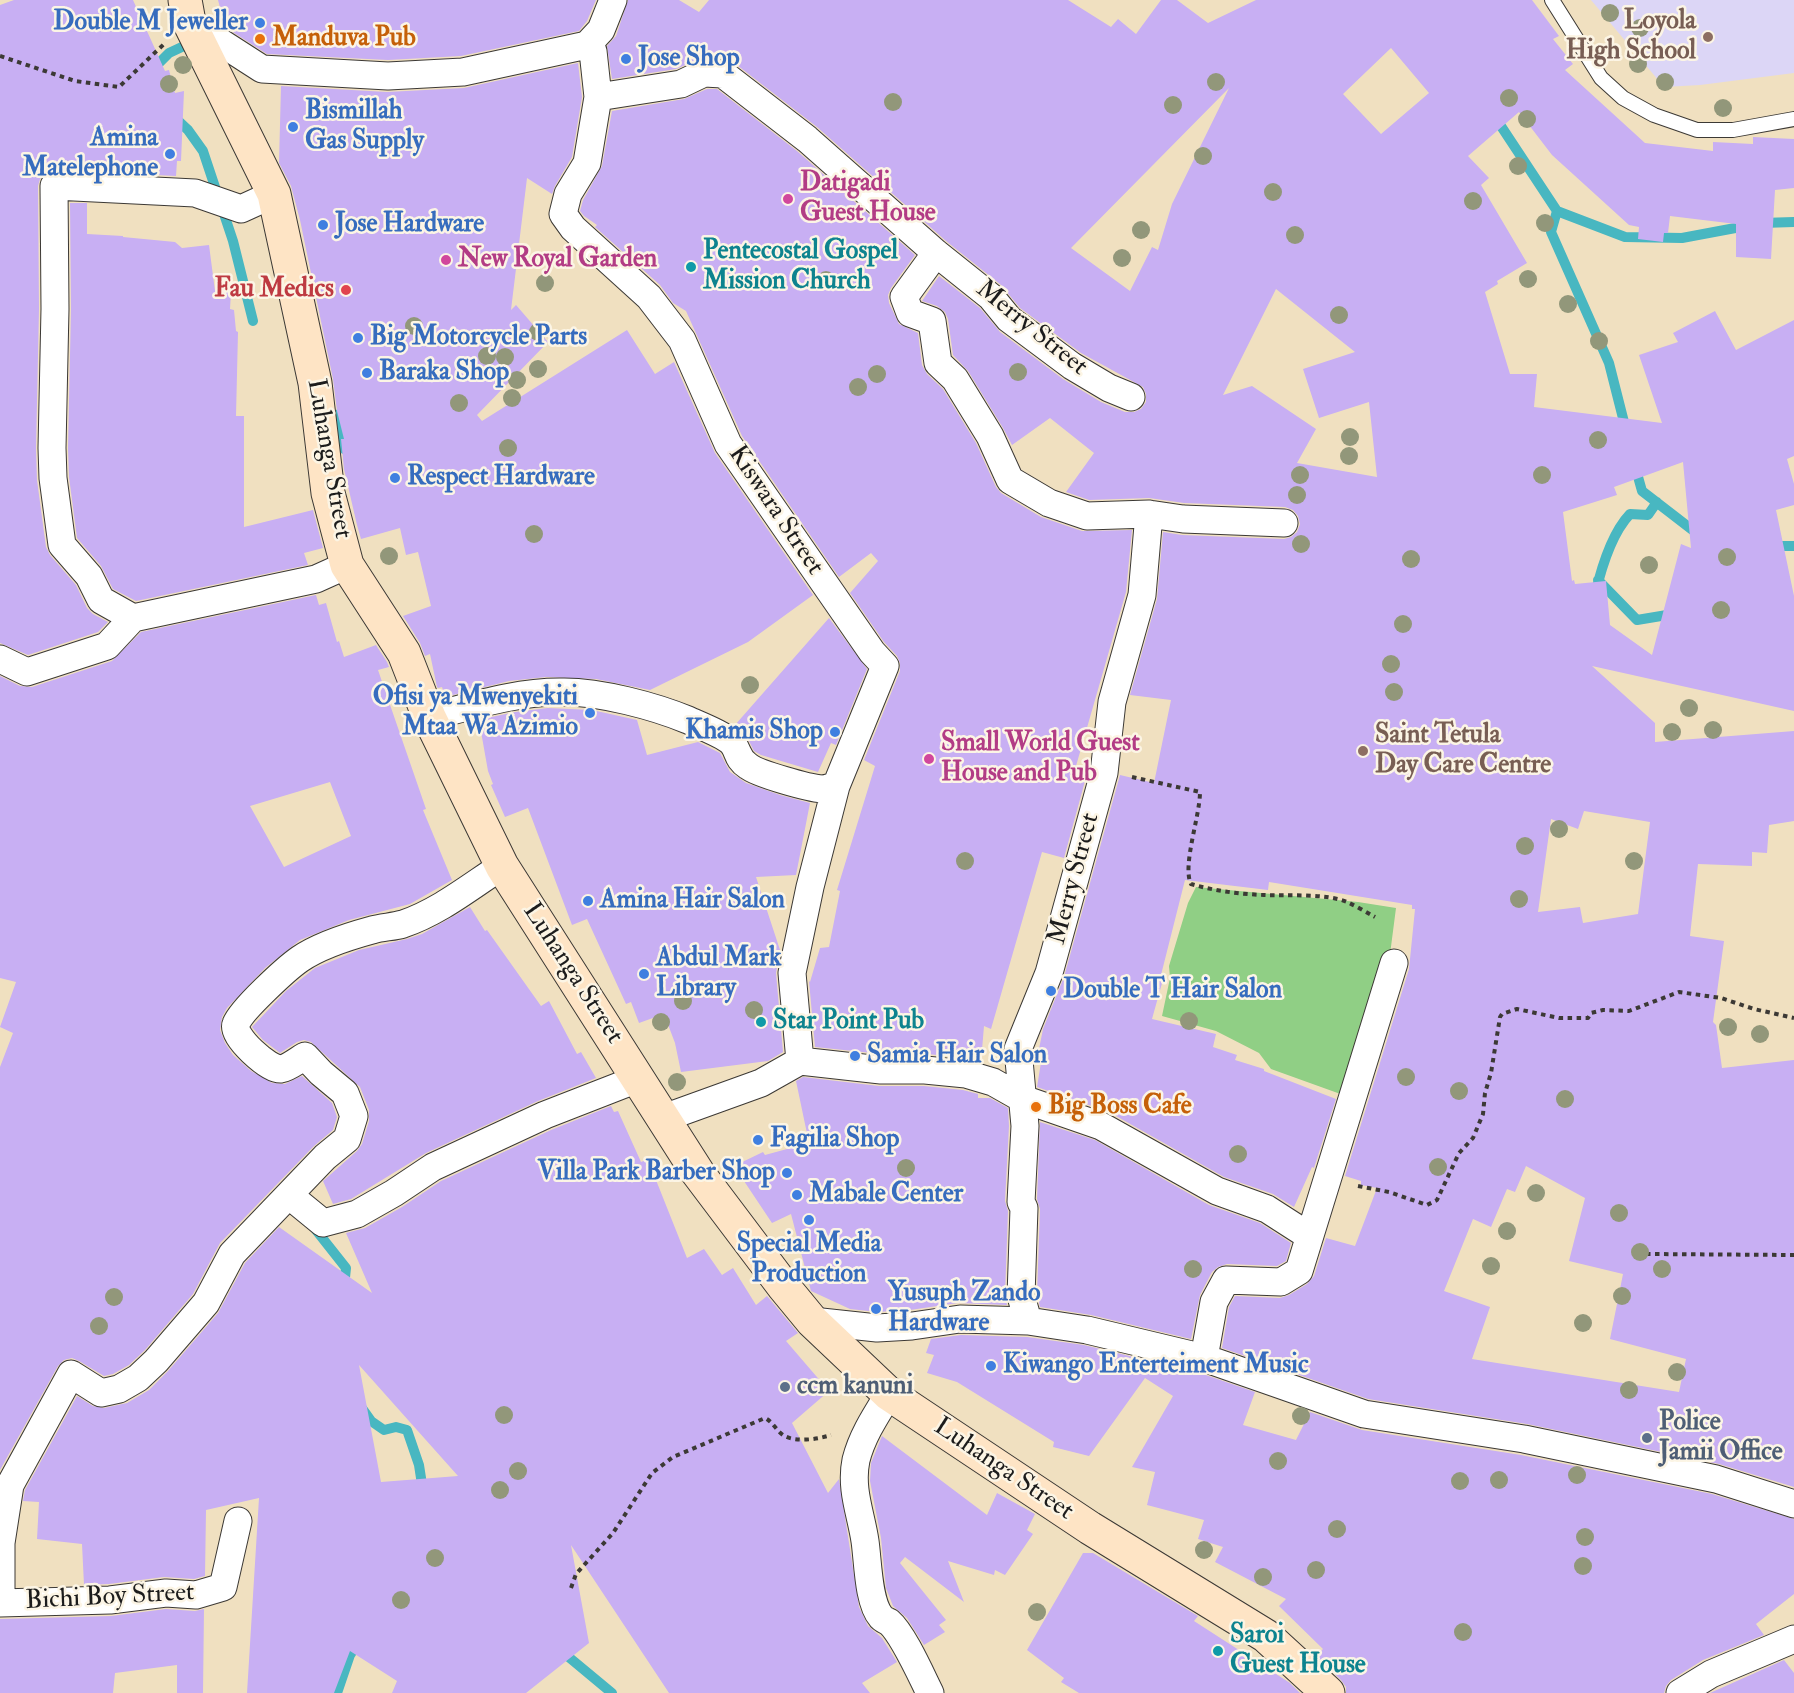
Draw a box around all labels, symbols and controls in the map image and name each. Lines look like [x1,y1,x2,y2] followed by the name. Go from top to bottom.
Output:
[1566,6,1696,67] place label: Loyola High School
[53,7,248,39] place label: Double M Jeweller
[253,16,267,30] marker: Double M Jeweller
[272,23,416,55] place label: Manduva Pub
[1701,30,1715,44] marker: Loyola High School
[253,32,267,46] marker: Manduva Pub
[638,43,740,75] place label: Jose Shop
[619,52,633,66] marker: Jose Shop
[305,96,424,158] place label: Bismillah Gas Supply
[286,120,300,134] marker: Bismillah Gas Supply
[22,123,158,184] place label: Amina Matelephone
[163,147,177,161] marker: Amina Matelephone
[800,168,936,230] place label: Datigadi Guest House
[781,192,795,206] marker: Datigadi Guest House
[335,209,484,241] place label: Jose Hardware
[316,218,330,232] marker: Jose Hardware
[703,236,898,298] place label: Pentecostal Gospel Mission Church
[458,244,657,276] place label: New Royal Garden
[439,253,453,267] marker: New Royal Garden
[684,260,698,274] marker: Pentecostal Gospel Mission Church
[214,274,334,306] place label: Fau Medics
[969,275,1093,383] street label: Merry Street
[339,283,353,297] marker: Fau Medics
[370,322,587,354] place label: Big Motorcycle Parts
[351,331,365,345] marker: Big Motorcycle Parts
[379,357,509,389] place label: Baraka Shop
[360,366,374,380] marker: Baraka Shop
[299,377,357,541] street label: Luhanga Street
[720,440,830,582] street label: Kiswara Street
[407,462,595,494] place label: Respect Hardware
[388,471,402,485] marker: Respect Hardware
[373,682,578,744] place label: Ofisi ya Mwenyekiti Mtaa Wa Azimio
[583,706,597,720] marker: Ofisi ya Mwenyekiti Mtaa Wa Azimio
[685,716,823,748] place label: Khamis Shop
[1375,720,1551,782] place label: Saint Tetula Day Care Centre
[828,725,842,739] marker: Khamis Shop
[941,728,1140,790] place label: Small World Guest House and Pub
[1356,744,1370,758] marker: Saint Tetula Day Care Centre
[922,752,936,766] marker: Small World Guest House and Pub
[1043,810,1107,948] street label: Merry Street
[600,885,785,917] place label: Amina Hair Salon
[581,894,595,908] marker: Amina Hair Salon
[515,898,629,1050] street label: Luhanga Street
[656,943,781,1005] place label: Abdul Mark Library
[637,967,651,981] marker: Abdul Mark Library
[1063,975,1282,1007] place label: Double T Hair Salon
[1044,984,1058,998] marker: Double T Hair Salon
[773,1006,924,1038] place label: Star Point Pub
[754,1015,768,1029] marker: Star Point Pub
[867,1040,1047,1072] place label: Samia Hair Salon
[848,1049,862,1063] marker: Samia Hair Salon
[1048,1091,1192,1123] place label: Big Boss Cafe
[1029,1100,1043,1114] marker: Big Boss Cafe
[770,1124,900,1156] place label: Fagilia Shop
[751,1133,765,1147] marker: Fagilia Shop
[538,1157,775,1189] place label: Villa Park Barber Shop
[780,1166,794,1180] marker: Villa Park Barber Shop
[809,1179,963,1211] place label: Mabale Center
[790,1188,804,1202] marker: Mabale Center
[802,1213,816,1227] marker: Special Media Production
[737,1229,881,1290] place label: Special Media Production
[888,1278,1040,1340] place label: Yusuph Zando Hardware
[869,1302,883,1316] marker: Yusuph Zando Hardware
[1003,1350,1308,1382] place label: Kiwango Enterteiment Music
[984,1359,998,1373] marker: Kiwango Enterteiment Music
[797,1371,913,1403] place label: ccm kanuni
[778,1380,792,1394] marker: ccm kanuni
[1659,1407,1783,1468] place label: Police Jamii Office
[927,1412,1079,1528] street label: Luhanga Street
[1640,1431,1654,1445] marker: Police Jamii Office
[25,1578,195,1618] street label: Bichi Boy Street
[1230,1620,1366,1682] place label: Saroi Guest House
[1211,1644,1225,1658] marker: Saroi Guest House

